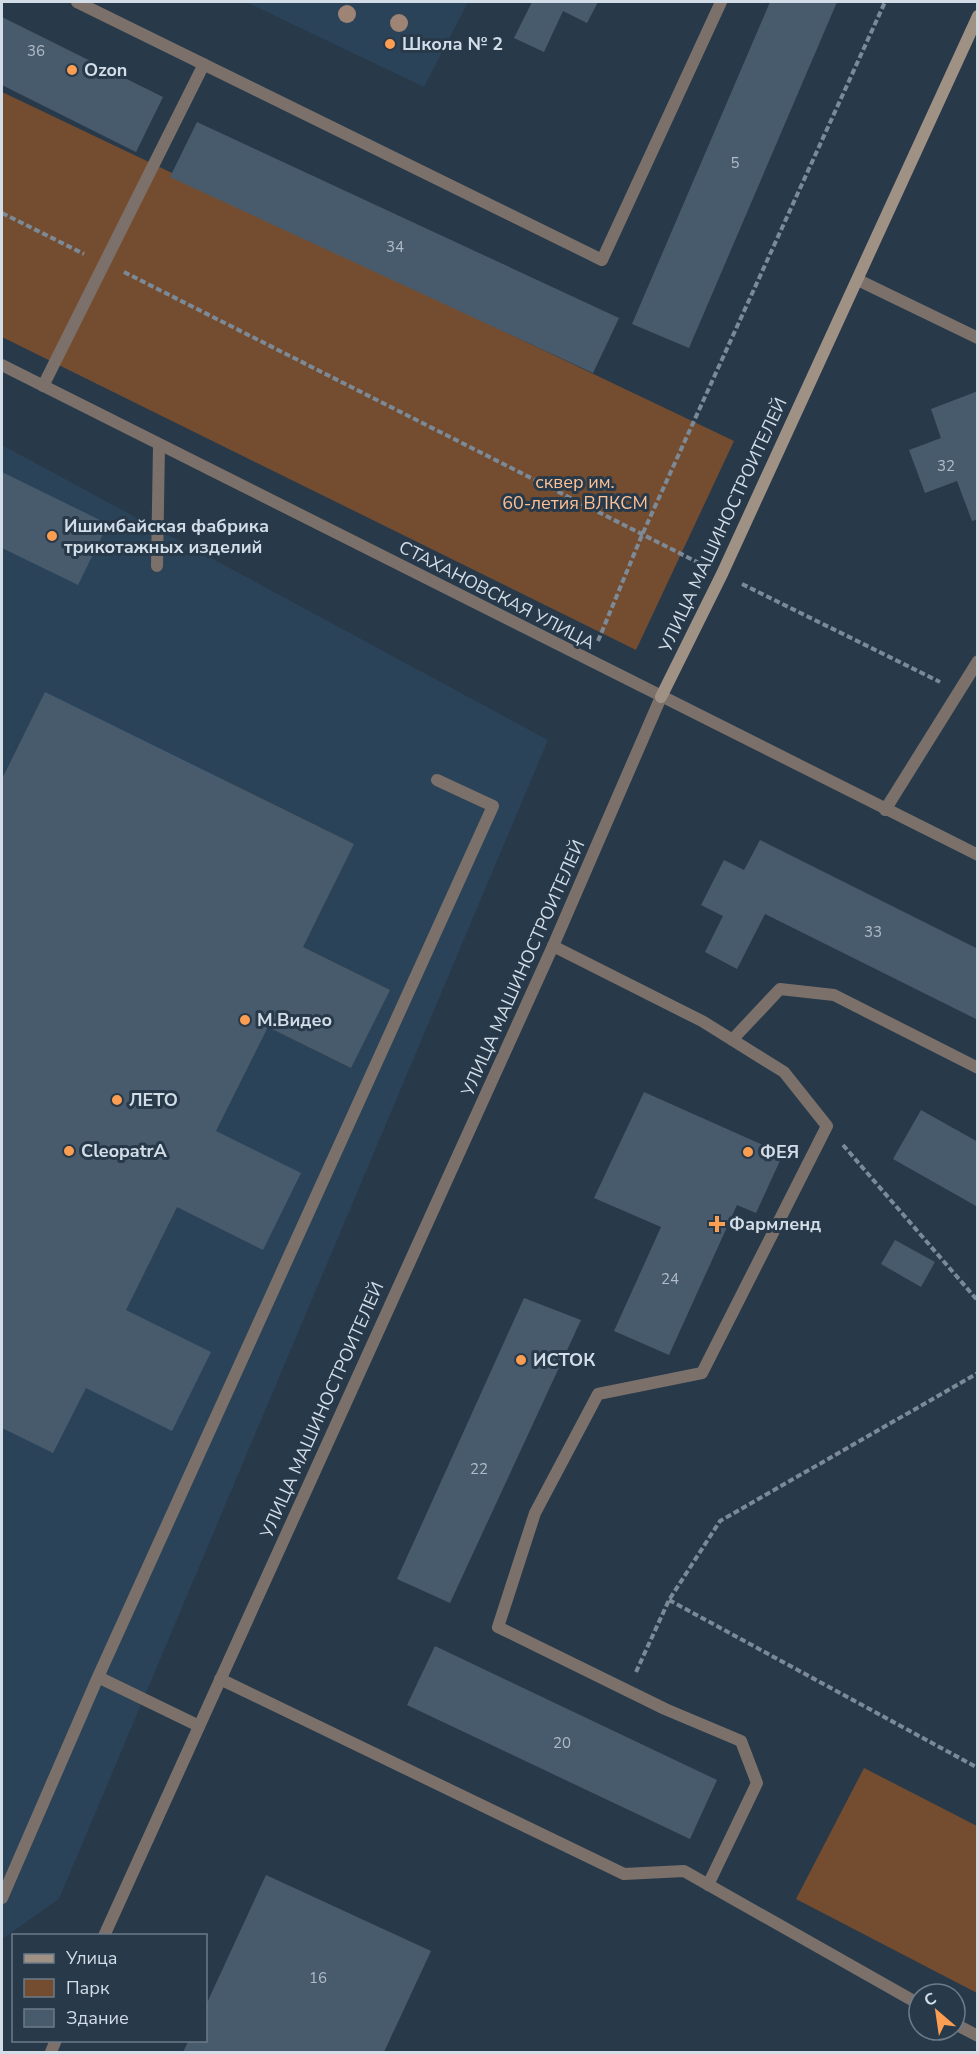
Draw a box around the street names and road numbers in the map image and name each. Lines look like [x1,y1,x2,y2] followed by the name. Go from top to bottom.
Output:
[653,394,793,657] street label: УЛИЦА МАШИНОСТРОИТЕЛЕЙ
[395,535,599,655] street label: СТАХАНОВСКАЯ УЛИЦА
[455,836,591,1101] street label: УЛИЦА МАШИНОСТРОИТЕЛЕЙ
[254,1278,390,1543] street label: УЛИЦА МАШИНОСТРОИТЕЛЕЙ

